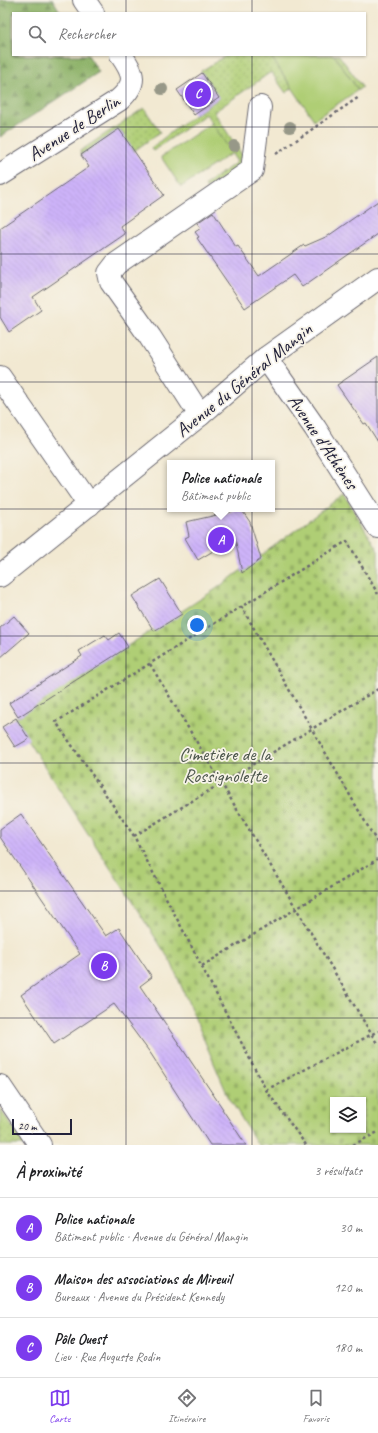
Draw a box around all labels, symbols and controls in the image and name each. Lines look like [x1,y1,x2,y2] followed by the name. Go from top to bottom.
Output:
[12,12,366,56] search box
[26,23,48,45] icon: search
[58,25,116,44] text: Rechercher
[185,79,211,109] pin: C
[24,89,126,167] street label: Avenue de Berlin
[171,317,318,443] street label: Avenue du Général Mangin
[282,390,364,495] street label: Avenue d'Athènes
[167,460,275,512] popup
[181,469,261,488] text: Police nationale
[181,488,250,504] text: Bâtiment public
[208,525,234,555] pin: A
[187,615,207,635] your location
[179,742,273,788] park label: Cimetière de la Rossignolette
[91,951,117,981] pin: B
[330,1097,366,1133] map controls
[330,1097,366,1133] button: layers
[12,1117,72,1136] scale bar
[18,1119,37,1133] text: 20 m
[16,1161,81,1182] text: À proximité
[314,1163,362,1179] text: 3 résultats
[54,1210,134,1229] text: Police nationale
[26,1220,32,1236] text: A
[340,1220,362,1236] text: 30 m
[54,1229,248,1245] text: Bâtiment public · Avenue du Général Mangin
[54,1270,232,1289] text: Maison des associations de Mireuil
[26,1280,32,1296] text: B
[334,1280,362,1296] text: 120 m
[54,1289,224,1305] text: Bureaux · Avenue du Président Kennedy
[54,1330,106,1349] text: Pôle Ouest
[26,1340,32,1356] text: C
[334,1340,362,1356] text: 180 m
[54,1349,160,1365] text: Lieu · Rue Auguste Rodin
[49,1387,71,1425] tab: Carte
[168,1387,205,1425] tab: Itinéraire
[303,1387,329,1425] tab: Favoris

